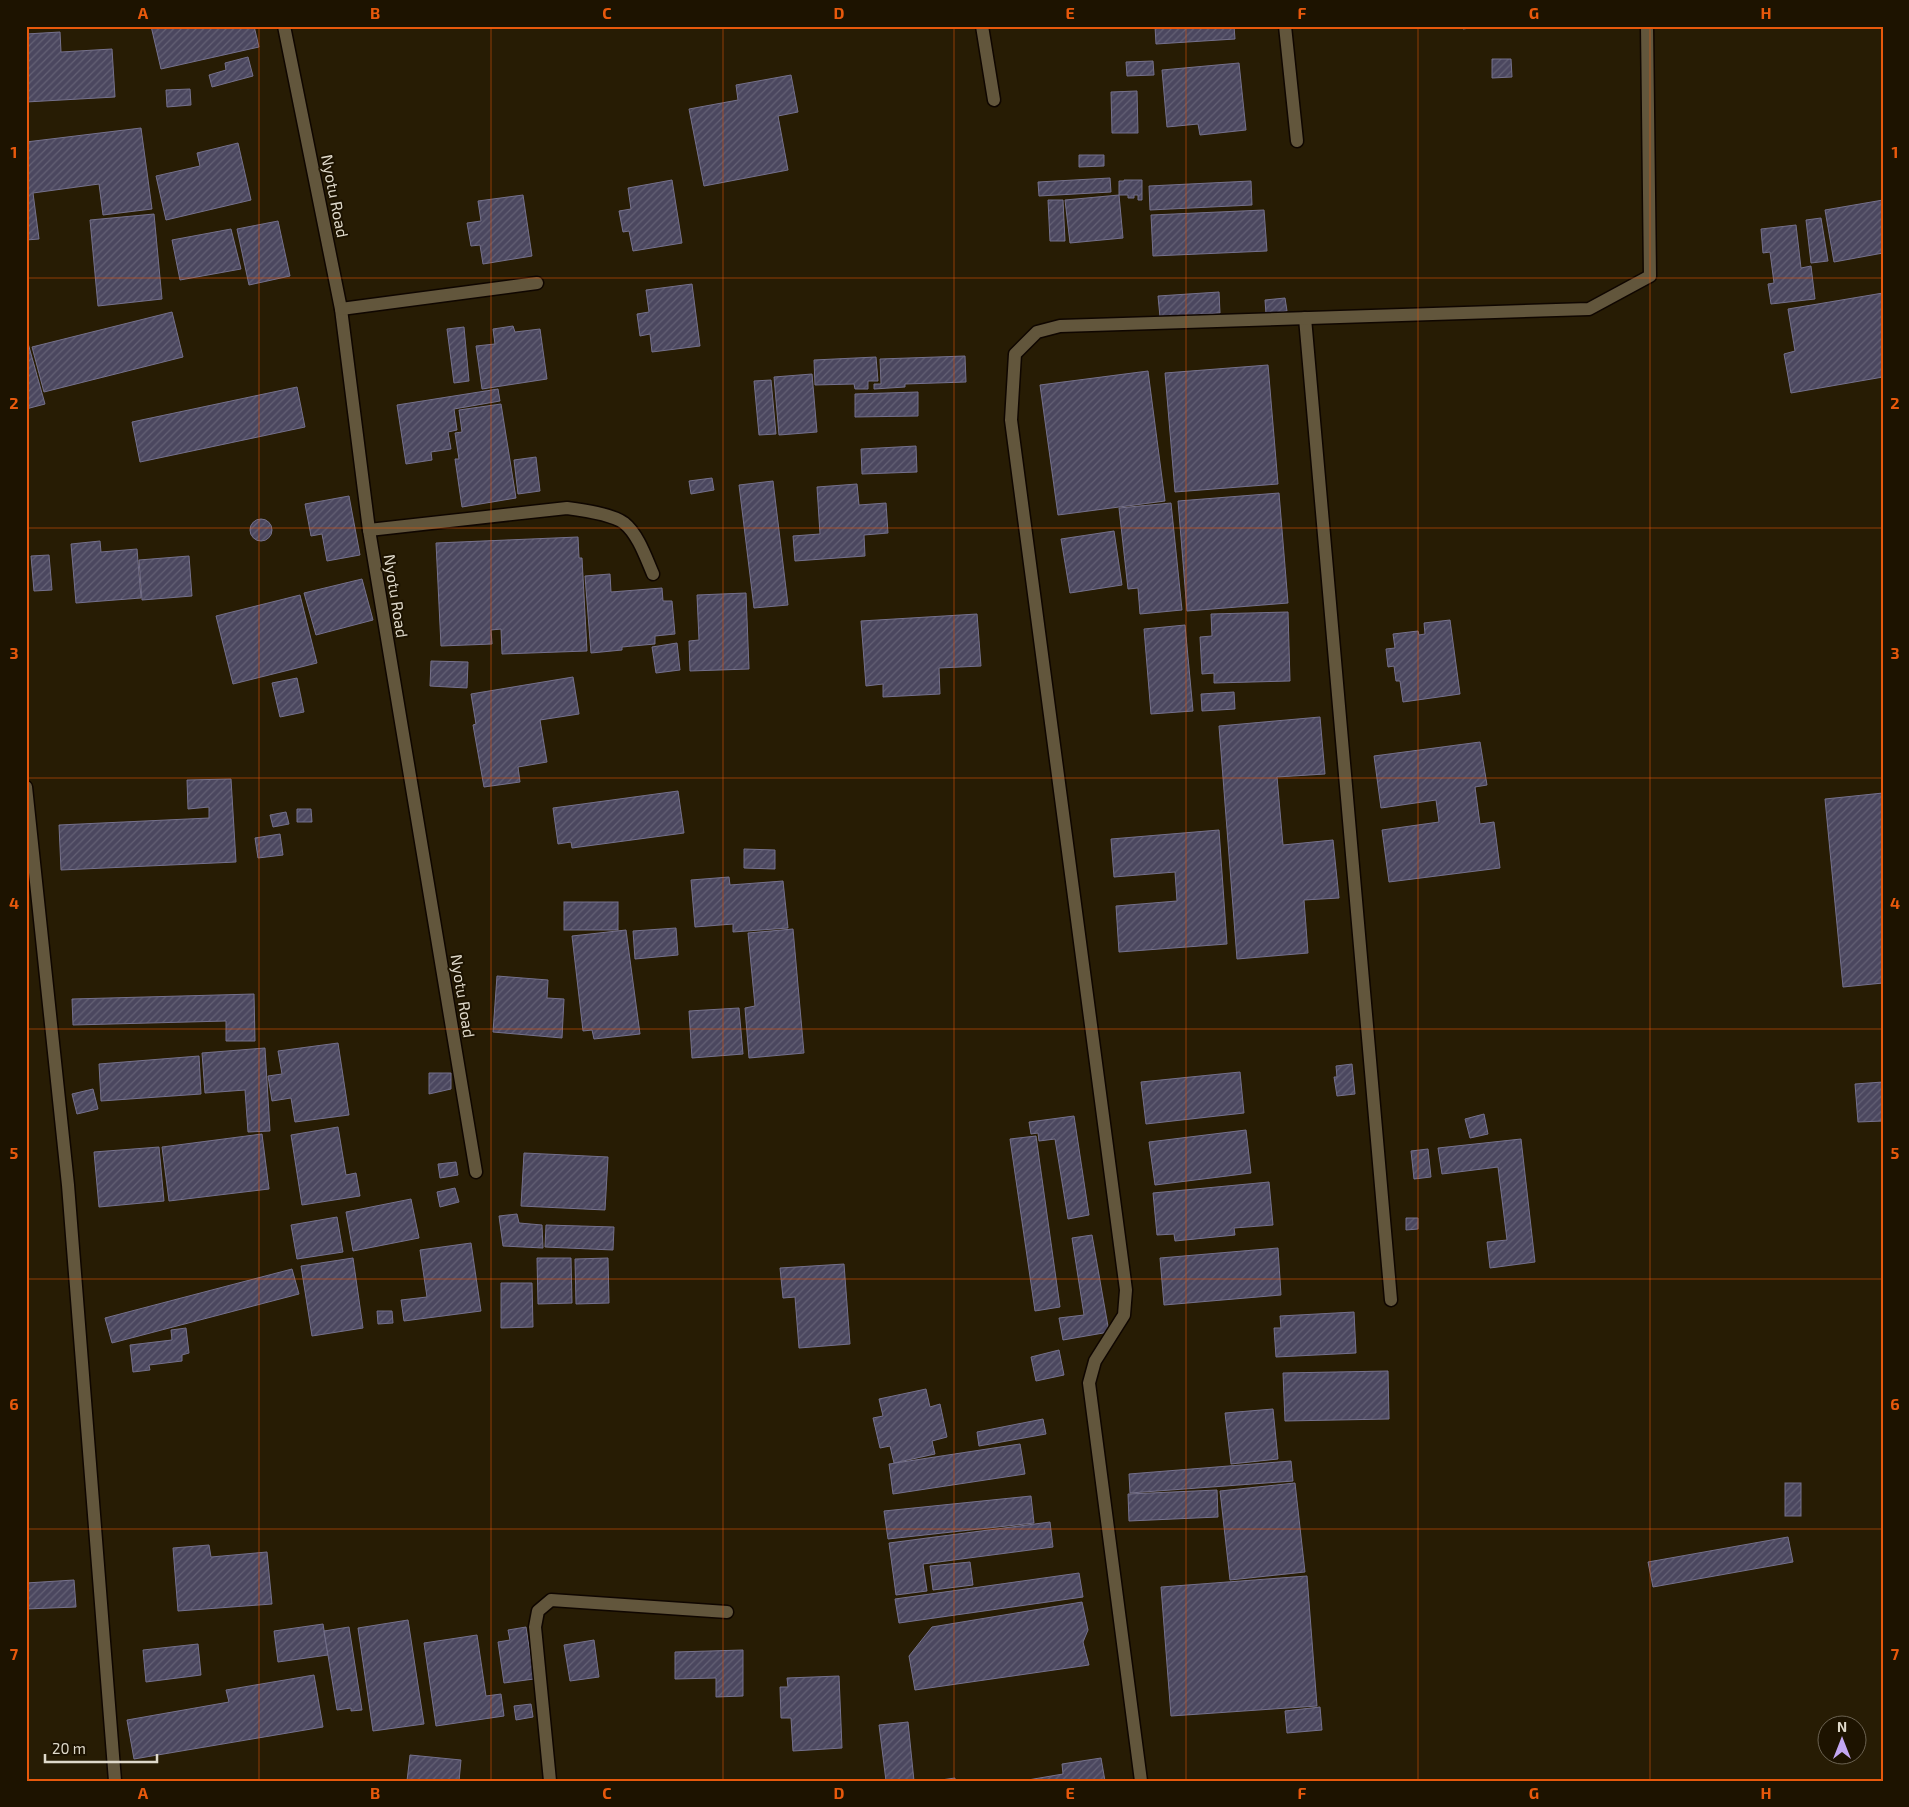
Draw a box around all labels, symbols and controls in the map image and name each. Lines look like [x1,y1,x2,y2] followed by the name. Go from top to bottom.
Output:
[138,3,149,22] text: A
[370,3,380,22] text: B
[602,3,612,22] text: C
[834,3,845,22] text: D
[1065,3,1075,22] text: E
[1298,3,1307,22] text: F
[1529,3,1539,22] text: G
[1760,3,1772,22] text: H
[11,142,17,161] text: 1
[1892,142,1898,161] text: 1
[318,153,353,239] street label: Nyotu Road
[9,393,19,412] text: 2
[1890,393,1900,412] text: 2
[381,553,412,639] street label: Nyotu Road
[9,643,19,662] text: 3
[1890,643,1900,662] text: 3
[9,893,19,912] text: 4
[1890,893,1900,912] text: 4
[448,953,479,1039] street label: Nyotu Road
[10,1143,19,1162] text: 5
[1891,1143,1900,1162] text: 5
[9,1394,19,1413] text: 6
[1890,1394,1900,1413] text: 6
[10,1644,19,1663] text: 7
[1891,1644,1900,1663] text: 7
[1816,1714,1866,1764] north arrow
[1837,1718,1847,1735] text: N
[45,1732,158,1764] scale bar
[52,1739,86,1757] text: 20 m
[138,1783,149,1802] text: A
[370,1783,380,1802] text: B
[602,1783,612,1802] text: C
[834,1783,845,1802] text: D
[1065,1783,1075,1802] text: E
[1298,1783,1307,1802] text: F
[1529,1783,1539,1802] text: G
[1760,1783,1772,1802] text: H

